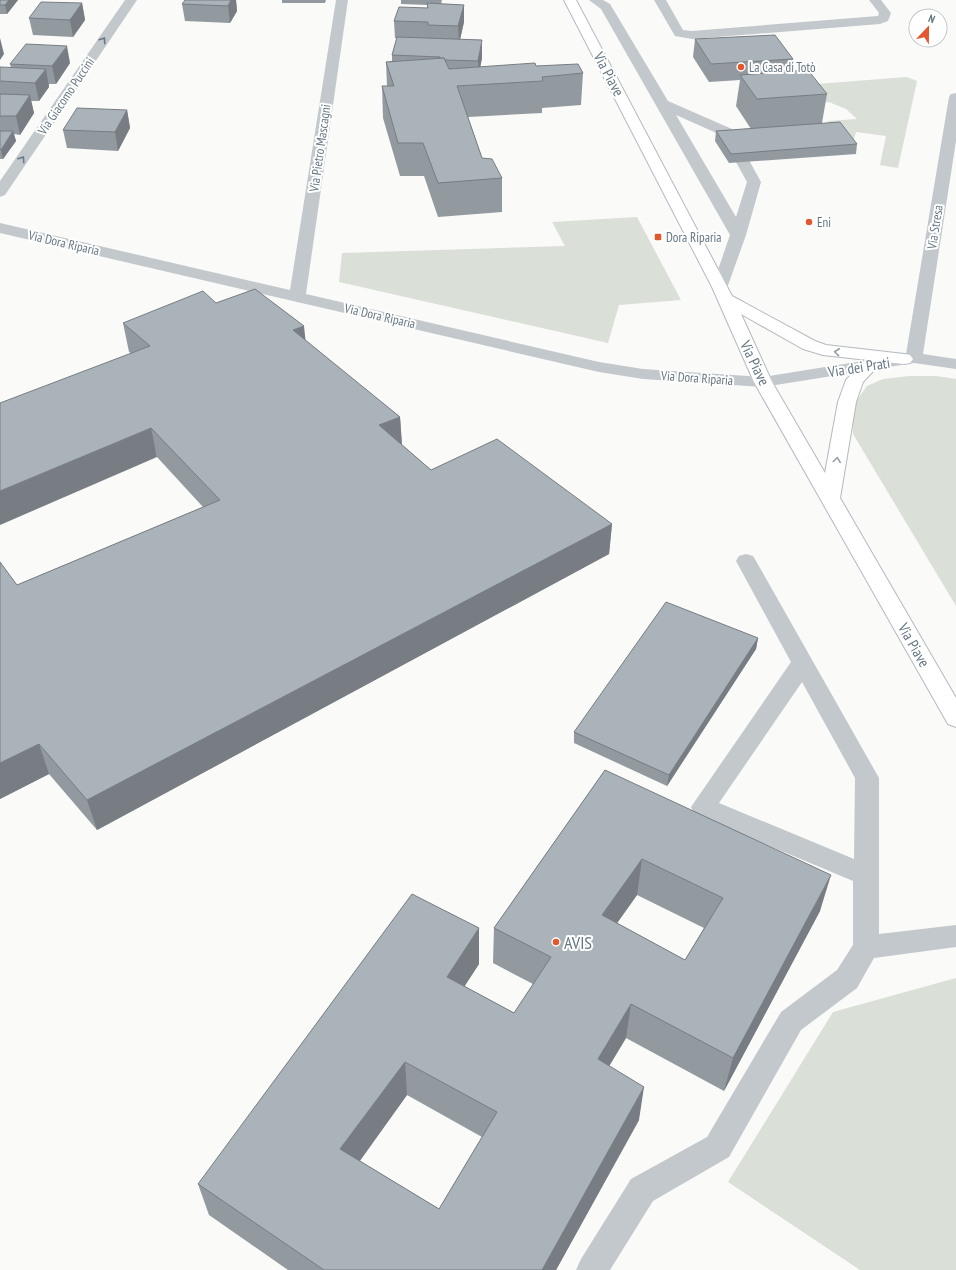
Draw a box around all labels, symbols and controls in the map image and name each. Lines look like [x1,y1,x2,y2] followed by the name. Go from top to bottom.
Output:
[908,8,948,48] north arrow
[926,11,937,26] text: N
[98,38,105,45] one-way arrow
[589,48,629,99] street label: Via Piave
[33,54,98,139] street label: Via Giacomo Puccini
[749,59,816,76] place label: La Casa di Totò
[736,62,746,72] marker: La Casa di Totò
[305,103,335,194] street label: Via Pietro Mascagni
[17,157,24,164] one-way arrow
[923,204,947,251] street label: Via Stresa
[817,214,831,231] place label: Eni
[804,217,814,227] marker: Eni
[26,226,101,259] street label: Via Dora Riparia
[666,229,721,246] place label: Dora Riparia
[653,232,663,242] marker: Dora Riparia
[342,299,417,332] street label: Via Dora Riparia
[736,337,774,388] street label: Via Piave
[834,347,840,356] one-way arrow
[826,353,891,381] street label: Via dei Prati
[659,367,734,389] street label: Via Dora Riparia
[832,457,841,463] one-way arrow
[893,619,934,670] street label: Via Piave
[564,931,592,954] place label: AVIS
[551,937,561,947] marker: AVIS

